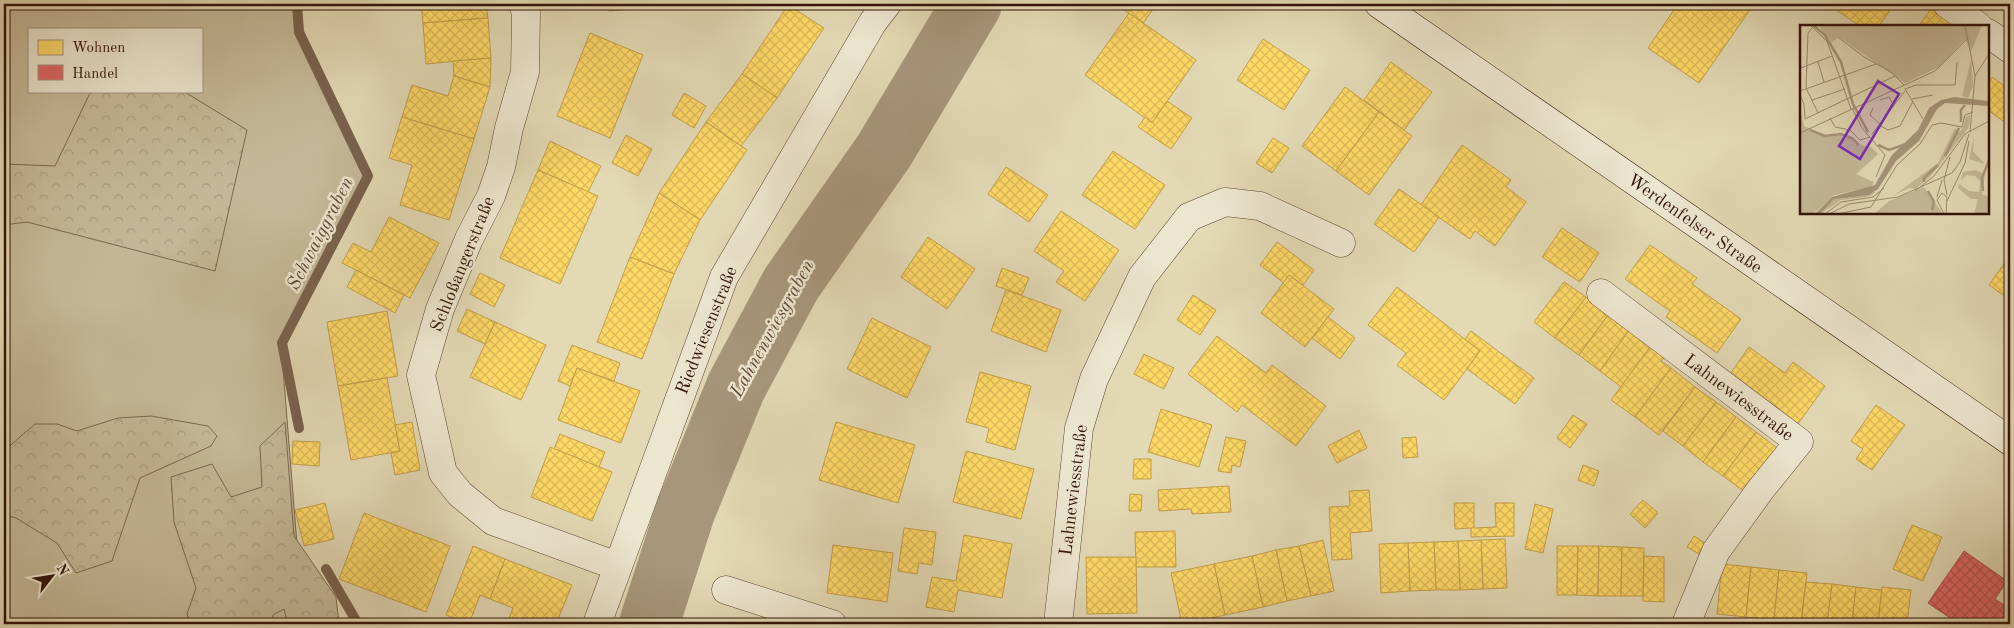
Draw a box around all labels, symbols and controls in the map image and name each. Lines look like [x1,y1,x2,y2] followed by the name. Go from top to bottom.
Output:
[1800,25,1989,214] inset map
[28,28,202,92] legend
[72,41,125,56] text: Wohnen
[72,67,118,82] text: Handel
[1624,171,1765,277] street label: Werdenfelser Straße
[285,174,358,294] water label: Schwaiggraben
[428,194,498,335] street label: Schloßangerstraße
[727,257,819,402] water label: Lahnenwiesgraben
[673,264,741,397] street label: Riedwiesenstraße
[1680,351,1796,445] street label: Lahnewiesstraße
[1057,424,1091,557] street label: Lahnewiesstraße
[28,550,78,600] north arrow
[54,562,71,578] text: N

